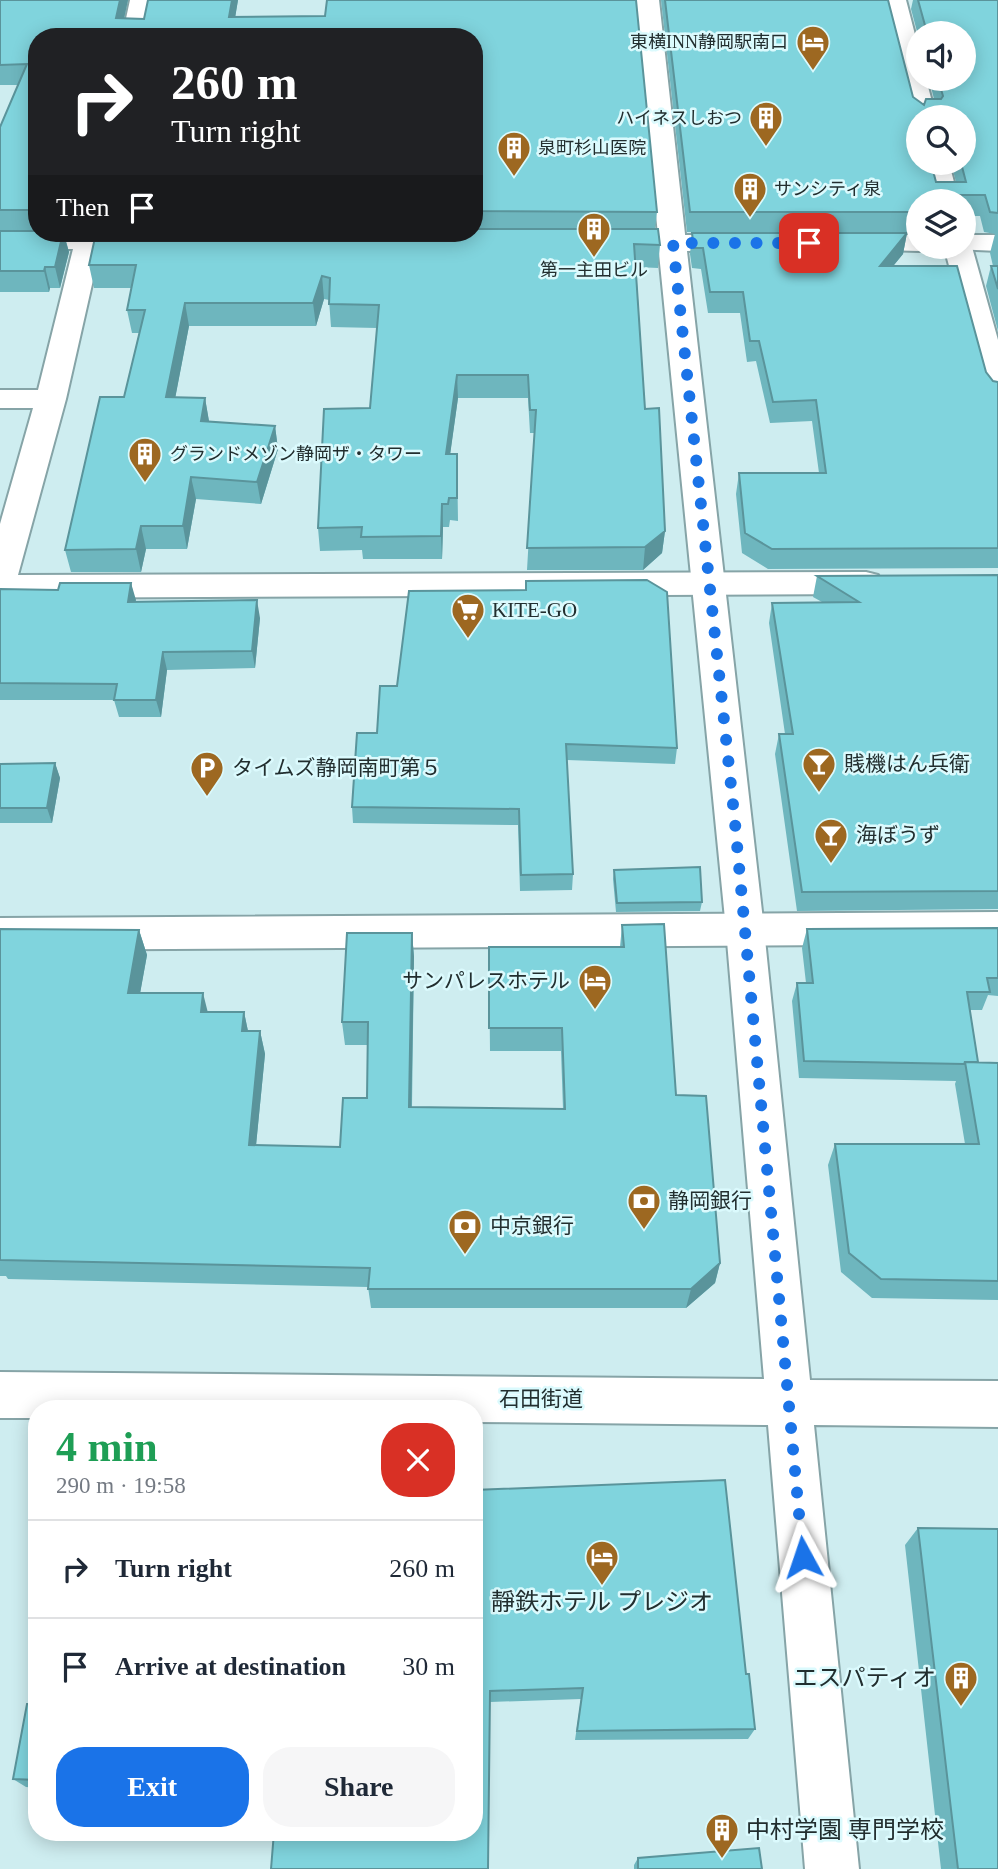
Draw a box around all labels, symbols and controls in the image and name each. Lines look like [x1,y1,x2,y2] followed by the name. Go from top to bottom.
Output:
[906,21,976,259] map controls
[906,21,976,91] button: sound
[794,23,832,72] hotel icon: 東横INN静岡駅南口
[630,32,788,52] place label: 東横INN静岡駅南口
[171,55,298,110] text: 260 m
[56,56,147,147] icon: right
[747,99,785,148] building icon: ハイネスしおつ
[906,105,976,175] button: search
[616,108,742,128] place label: ハイネスしおつ
[171,113,301,149] text: Turn right
[495,129,533,178] building icon: 泉町杉山医院
[538,138,646,158] place label: 泉町杉山医院
[731,170,769,219] building icon: サンシティ泉
[774,179,881,199] place label: サンシティ泉
[123,189,161,227] icon: arrive
[906,189,976,259] button: layers
[56,193,109,222] text: Then
[575,210,613,259] building icon: 第一主田ビル
[779,213,839,273] pin
[790,224,828,262] icon: arrive
[540,260,648,280] place label: 第一主田ビル
[126,435,164,484] building icon: グランドメゾン静岡ザ・タワー
[170,444,422,464] place label: グランドメゾン静岡ザ・タワー
[449,591,487,640] supermarket icon: KITE-GO
[492,598,577,622] place label: KITE-GO
[800,745,838,794] bar icon: 賎機はん兵衛
[188,749,226,798] parking icon: タイムズ静岡南町第５
[844,752,970,776] place label: 賎機はん兵衛
[232,756,442,780] place label: タイムズ静岡南町第５
[812,816,850,865] bar icon: 海ぼうず
[856,823,940,847] place label: 海ぼうず
[576,962,614,1011] hotel icon: サンパレスホテル
[402,969,570,993] place label: サンパレスホテル
[625,1182,663,1231] bank icon: 静岡銀行
[668,1189,752,1213] place label: 静岡銀行
[446,1207,484,1256] bank icon: 中京銀行
[490,1214,574,1238] place label: 中京銀行
[499,1387,583,1411] street label: 石田街道
[381,1423,455,1497] button: close
[56,1424,158,1470] text: 4 min
[56,1473,186,1498] text: 290 m · 19:58
[766,1520,840,1594] position arrow
[583,1538,621,1587] hotel icon: 靜鉄ホテル プレジオ
[56,1550,94,1588] icon: right
[115,1554,232,1583] text: Turn right
[389,1554,455,1583] text: 260 m
[491,1589,713,1615] place label: 靜鉄ホテル プレジオ
[56,1648,94,1686] icon: arrive
[115,1652,346,1681] text: Arrive at destination
[402,1652,455,1681] text: 30 m
[942,1659,980,1708] building icon: エスパティオ
[793,1665,936,1691] place label: エスパティオ
[56,1747,249,1827] button: Exit
[263,1747,455,1827] button: Share
[703,1811,741,1860] building icon: 中村学園 専門学校
[746,1817,944,1843] place label: 中村学園 専門学校

